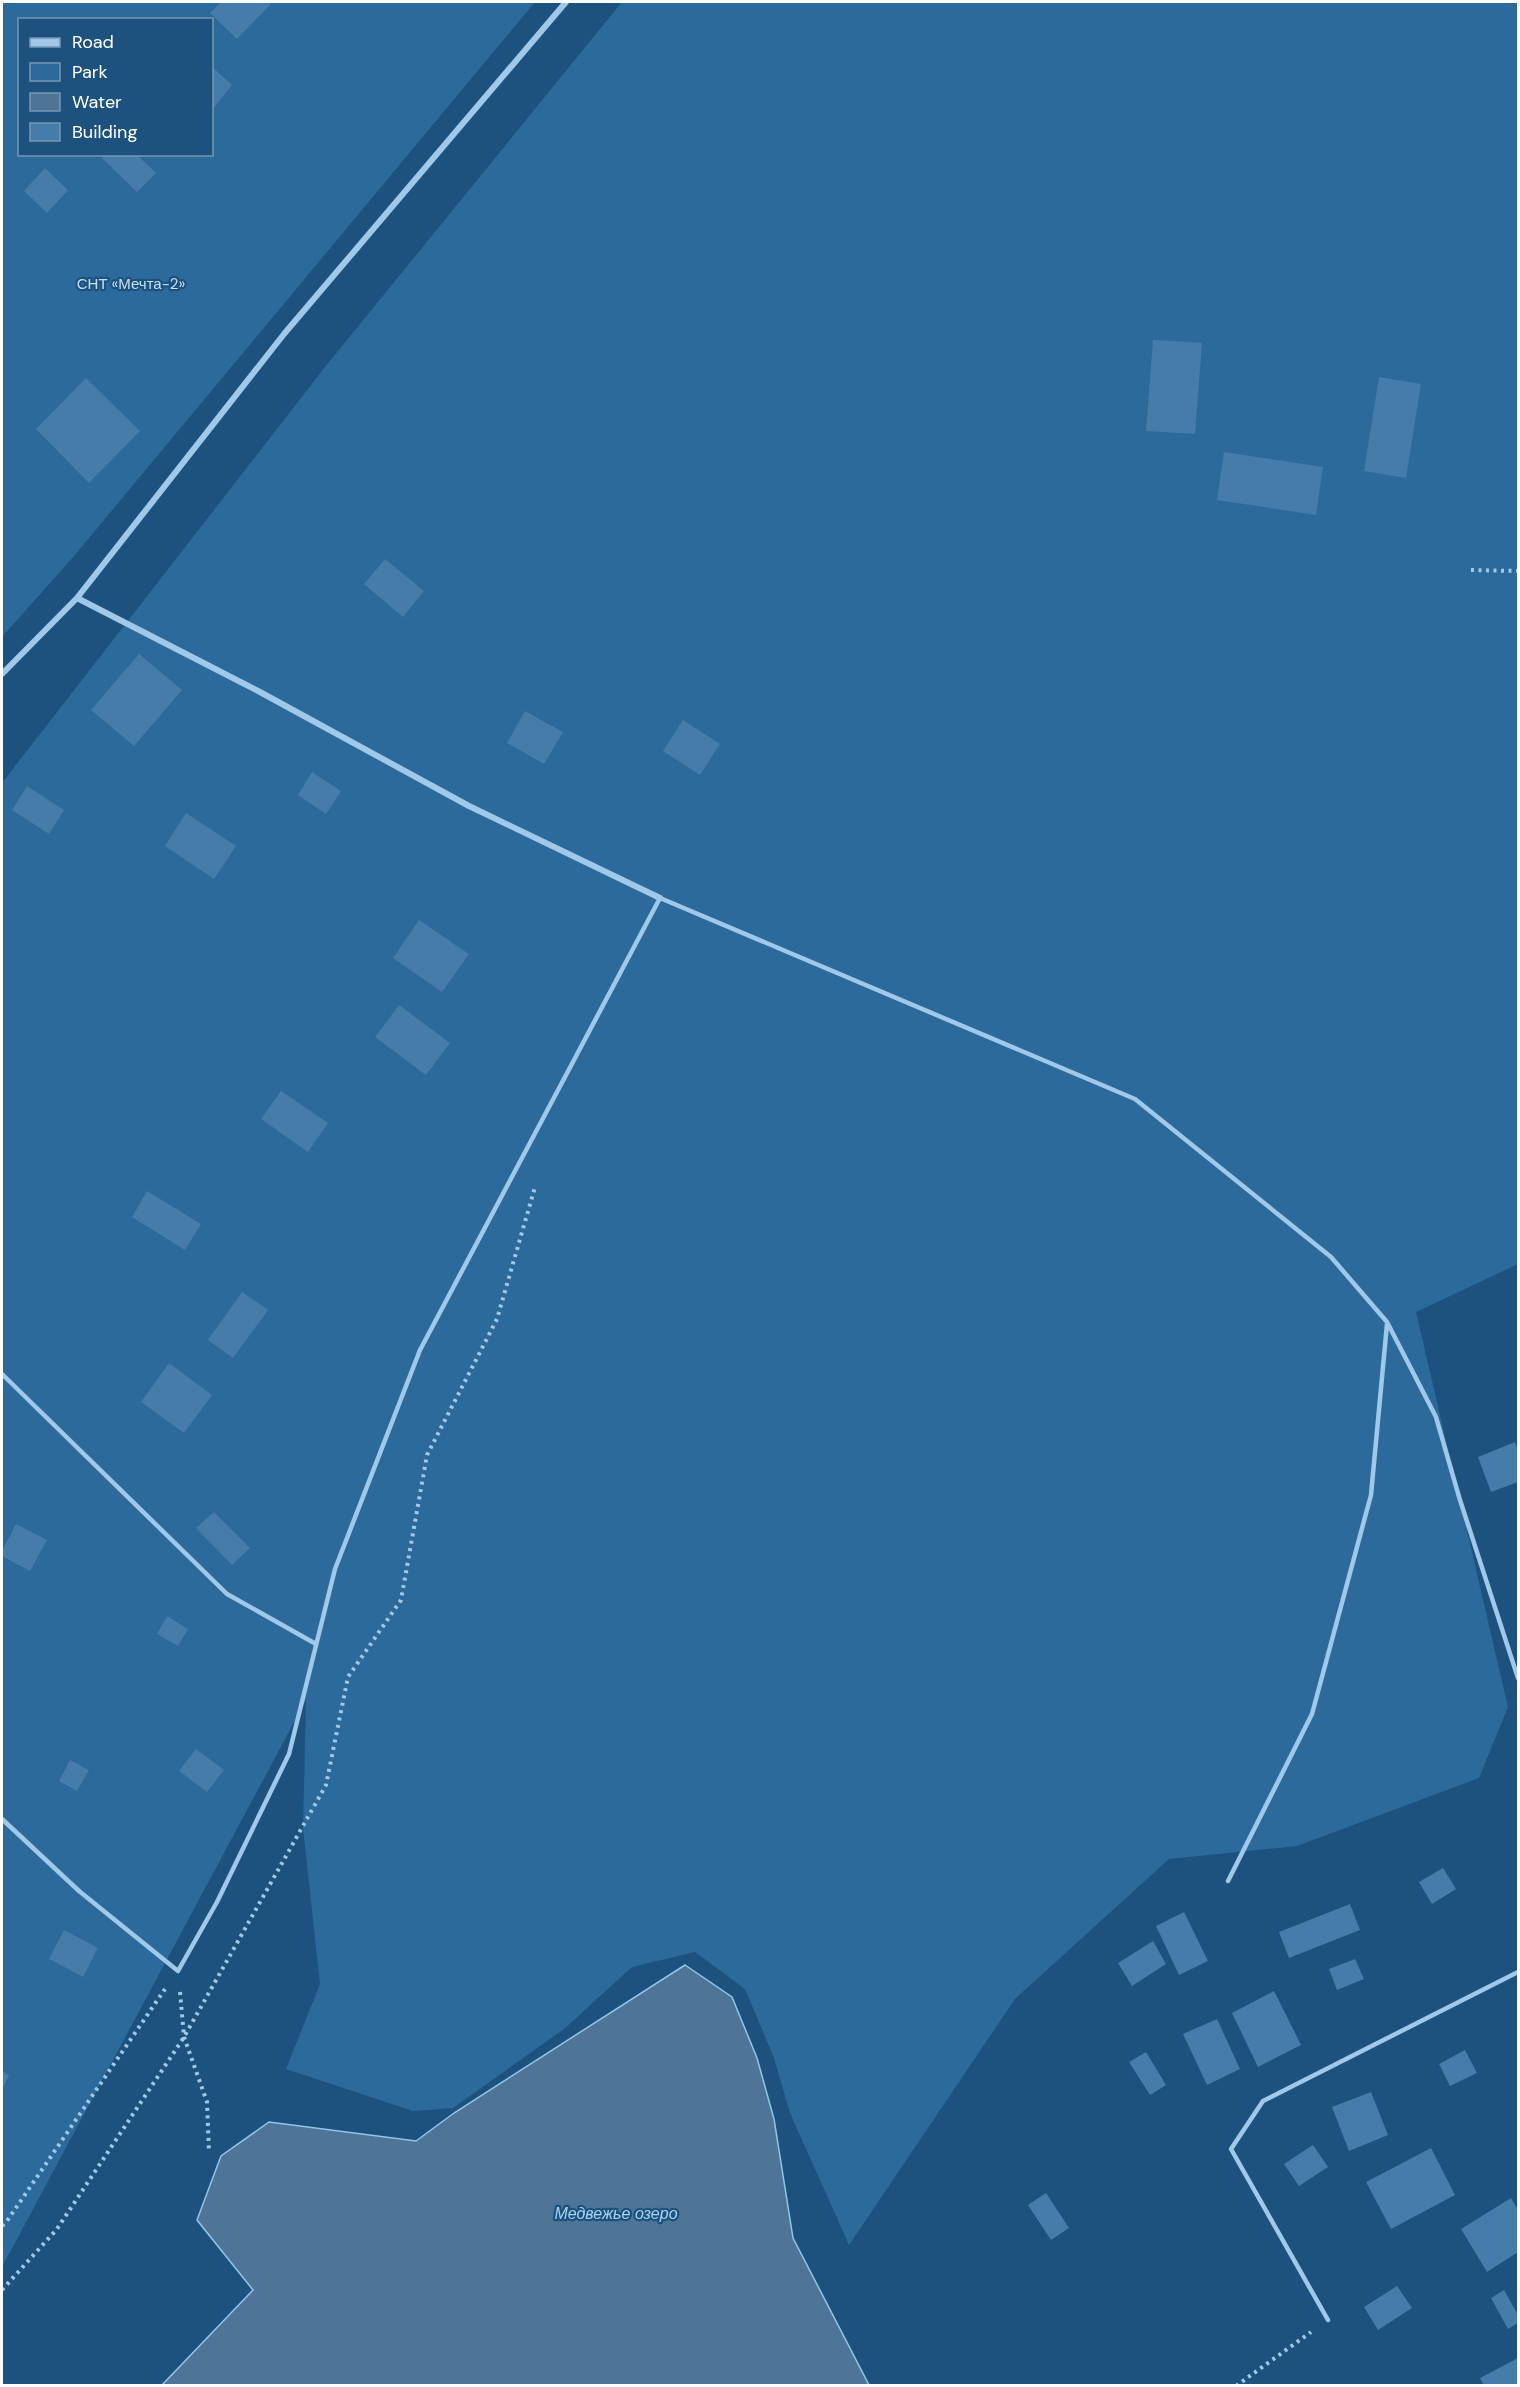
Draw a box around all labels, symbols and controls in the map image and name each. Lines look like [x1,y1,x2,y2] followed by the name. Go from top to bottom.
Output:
[18,18,213,156] legend
[72,30,114,54] text: Road
[72,60,108,84] text: Park
[72,90,122,114] text: Water
[72,120,137,144] text: Building
[77,274,185,294] park label: СНТ «Мечта-2»
[554,2203,678,2224] water label: Медвежье озеро

